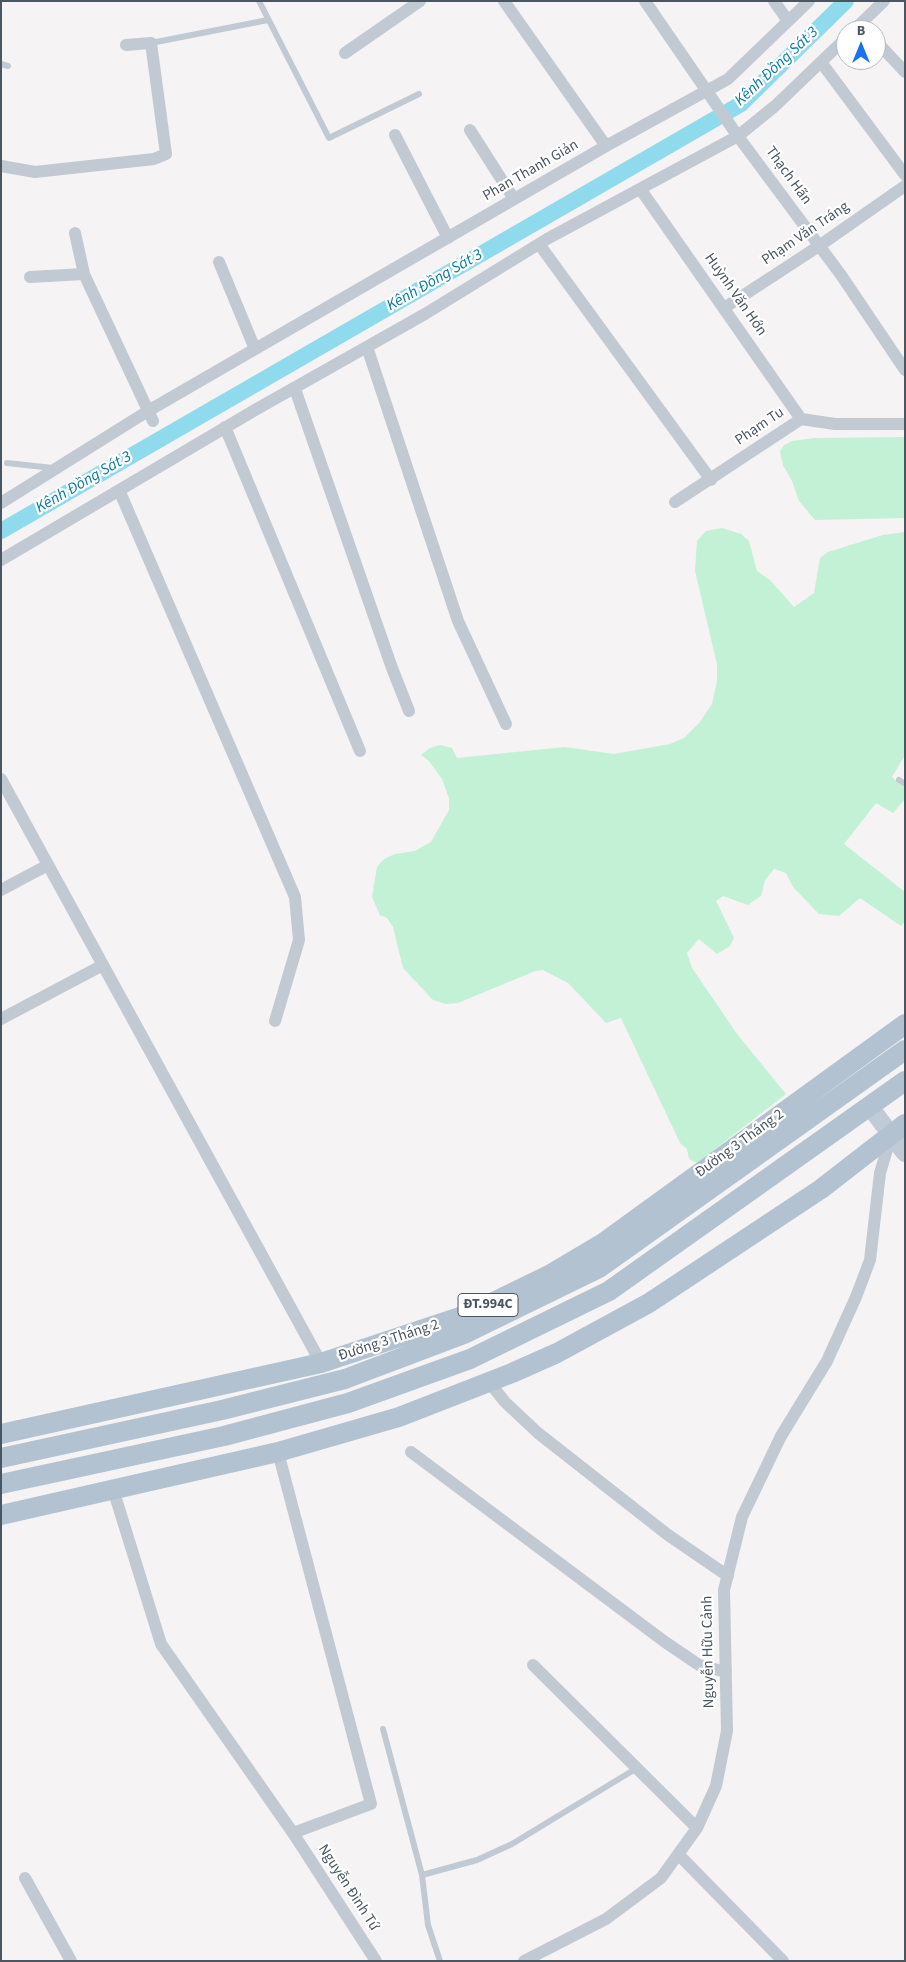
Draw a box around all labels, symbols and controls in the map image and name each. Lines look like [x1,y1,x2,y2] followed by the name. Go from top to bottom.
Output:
[836,20,886,70] north arrow
[857,21,865,41] text: B
[731,23,823,111] water label: Kênh Đồng Sát 3
[480,136,582,206] street label: Phan Thanh Giản
[761,143,815,209] street label: Thạch Hãn
[759,198,853,270] street label: Phạm Văn Tráng
[384,246,486,316] water label: Kênh Đồng Sát 3
[700,250,770,340] street label: Huỳnh Văn Hớn
[732,404,788,450] street label: Phạm Tu
[33,448,135,518] water label: Kênh Đồng Sát 3
[692,1106,788,1182] street label: Đường 3 Tháng 2
[458,1294,518,1316] road number: ĐT.994C
[336,1316,442,1366] street label: Đường 3 Tháng 2
[699,1596,719,1708] street label: Nguyễn Hữu Cảnh
[313,1842,383,1934] street label: Nguyễn Đình Tứ

